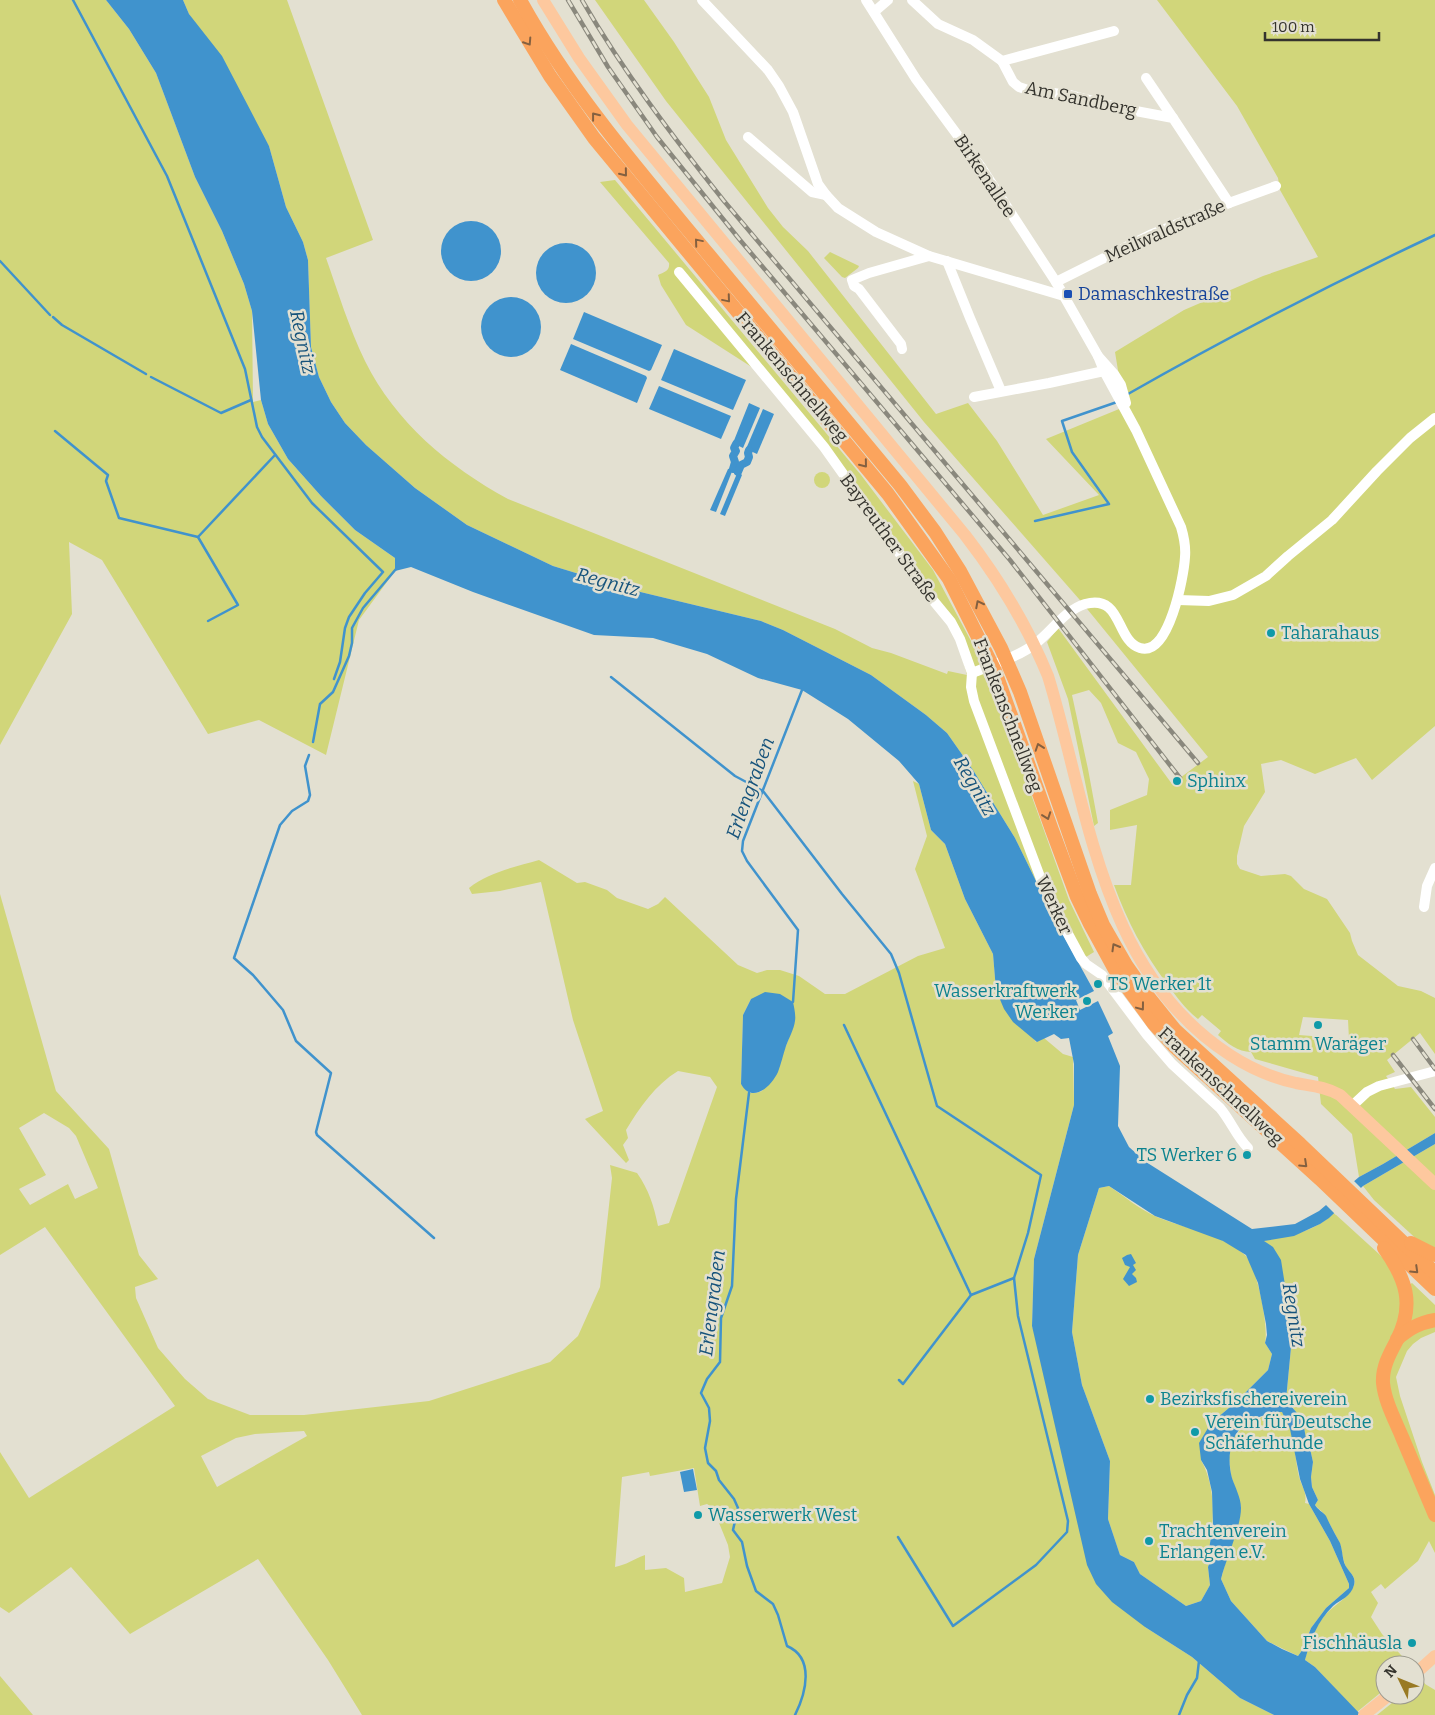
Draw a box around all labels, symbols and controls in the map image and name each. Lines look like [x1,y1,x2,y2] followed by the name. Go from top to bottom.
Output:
[1265,10,1379,42] scale bar
[1272,18,1315,36] text: 100 m
[522,37,531,46] one-way arrow
[1023,76,1139,122] street label: Am Sandberg
[592,112,601,122] one-way arrow
[949,130,1021,222] street label: Birkenallee
[618,168,627,177] one-way arrow
[1101,195,1229,267] street label: Meilwaldstraße
[694,238,703,247] one-way arrow
[1078,283,1229,305] place label: Damaschkestraße
[1062,288,1074,300] marker: Damaschkestraße
[722,293,731,302] one-way arrow
[731,307,853,447] street label: Frankenschnellweg
[285,308,321,376] water label: Regnitz
[859,458,867,467] one-way arrow
[835,470,943,606] street label: Bayreuther Straße
[574,563,642,602] water label: Regnitz
[975,601,985,610] one-way arrow
[1281,622,1379,644] place label: Taharahaus
[1265,627,1277,639] marker: Taharahaus
[968,635,1048,795] street label: Frankenschnellweg
[721,734,779,842] water label: Erlengraben
[1034,743,1044,752] one-way arrow
[949,752,1001,820] water label: Regnitz
[1187,770,1246,792] place label: Sphinx
[1171,775,1183,787] marker: Sphinx
[1041,811,1051,819] one-way arrow
[1031,872,1077,938] street label: Werker
[1112,944,1122,953] one-way arrow
[1108,973,1212,995] place label: TS Werker 1t
[1092,978,1104,990] marker: TS Werker 1t
[934,980,1078,1023] place label: Wasserkraftwerk Werker
[1081,995,1093,1007] marker: Wasserkraftwerk Werker
[1136,1001,1144,1010] one-way arrow
[1312,1019,1324,1031] marker: Stamm Waräger
[1154,1022,1288,1150] street label: Frankenschnellweg
[1250,1033,1386,1055] place label: Stamm Waräger
[1136,1144,1237,1166] place label: TS Werker 6
[1241,1149,1253,1161] marker: TS Werker 6
[1299,1158,1308,1167] one-way arrow
[694,1249,730,1357] water label: Erlengraben
[1409,1264,1418,1273] one-way arrow
[1278,1281,1310,1349] water label: Regnitz
[1160,1388,1348,1410] place label: Bezirksfischereiverein
[1144,1393,1156,1405] marker: Bezirksfischereiverein
[1205,1411,1371,1454] place label: Verein für Deutsche Schäferhunde
[1189,1426,1201,1438] marker: Verein für Deutsche Schäferhunde
[708,1504,858,1526] place label: Wasserwerk West
[692,1509,704,1521] marker: Wasserwerk West
[1159,1520,1287,1563] place label: Trachtenverein Erlangen e.V.
[1143,1535,1155,1547] marker: Trachtenverein Erlangen e.V.
[1302,1632,1402,1654] place label: Fischhäusla
[1406,1637,1418,1649] marker: Fischhäusla
[1375,1655,1425,1705] north arrow
[1381,1662,1401,1681] text: N

